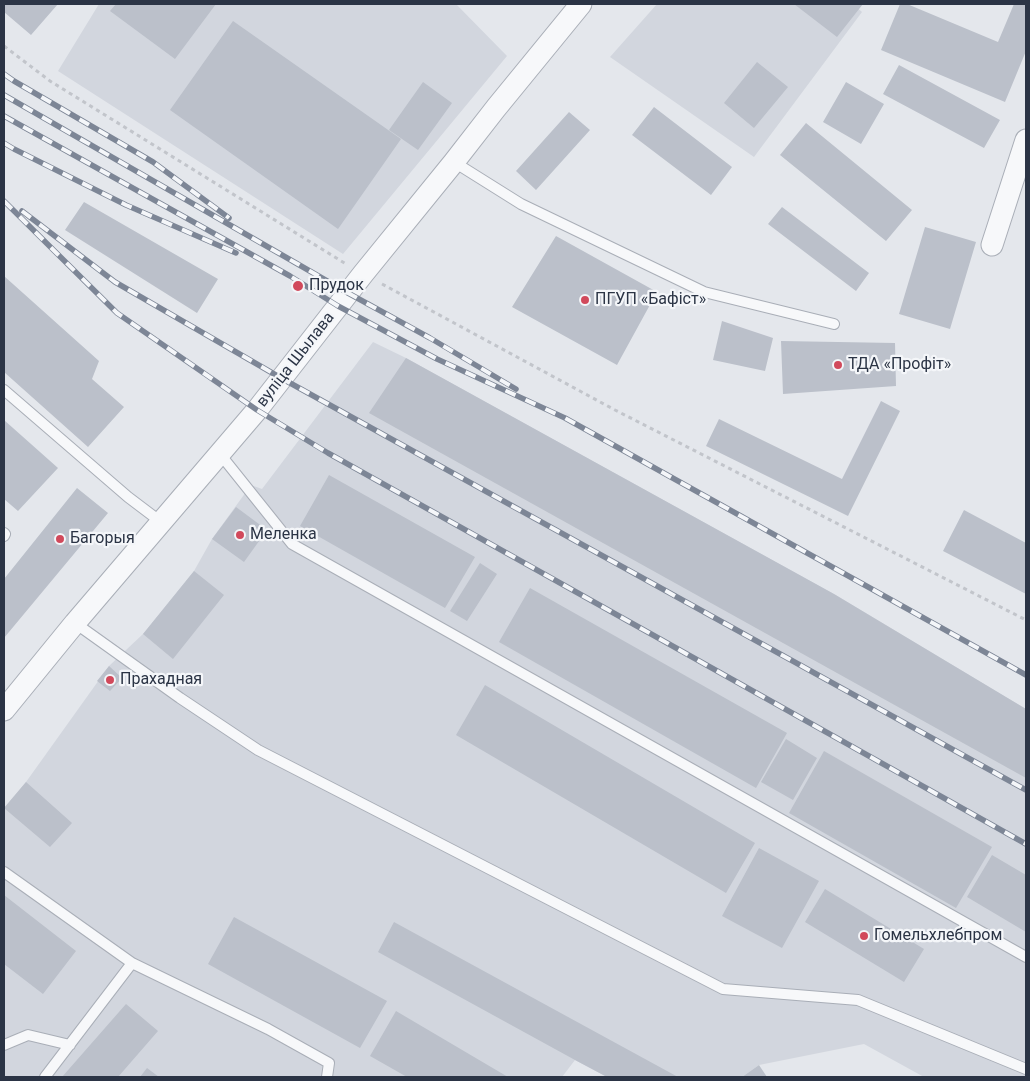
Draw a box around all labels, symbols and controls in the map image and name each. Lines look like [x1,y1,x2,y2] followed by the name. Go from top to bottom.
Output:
[309,276,364,296] place label: Прудок
[291,279,305,293] marker: Прудок
[595,290,706,310] place label: ПГУП «Бафіст»
[579,294,591,306] marker: ПГУП «Бафіст»
[253,309,339,411] street label: вуліца Шылава
[848,355,951,375] place label: ТДА «Профіт»
[832,359,844,371] marker: ТДА «Профіт»
[250,525,317,545] place label: Меленка
[70,529,135,549] place label: Багорыя
[234,529,246,541] marker: Меленка
[54,533,66,545] marker: Багорыя
[120,670,202,690] place label: Прахадная
[104,674,116,686] marker: Прахадная
[874,926,1002,946] place label: Гомельхлебпром
[858,930,870,942] marker: Гомельхлебпром

